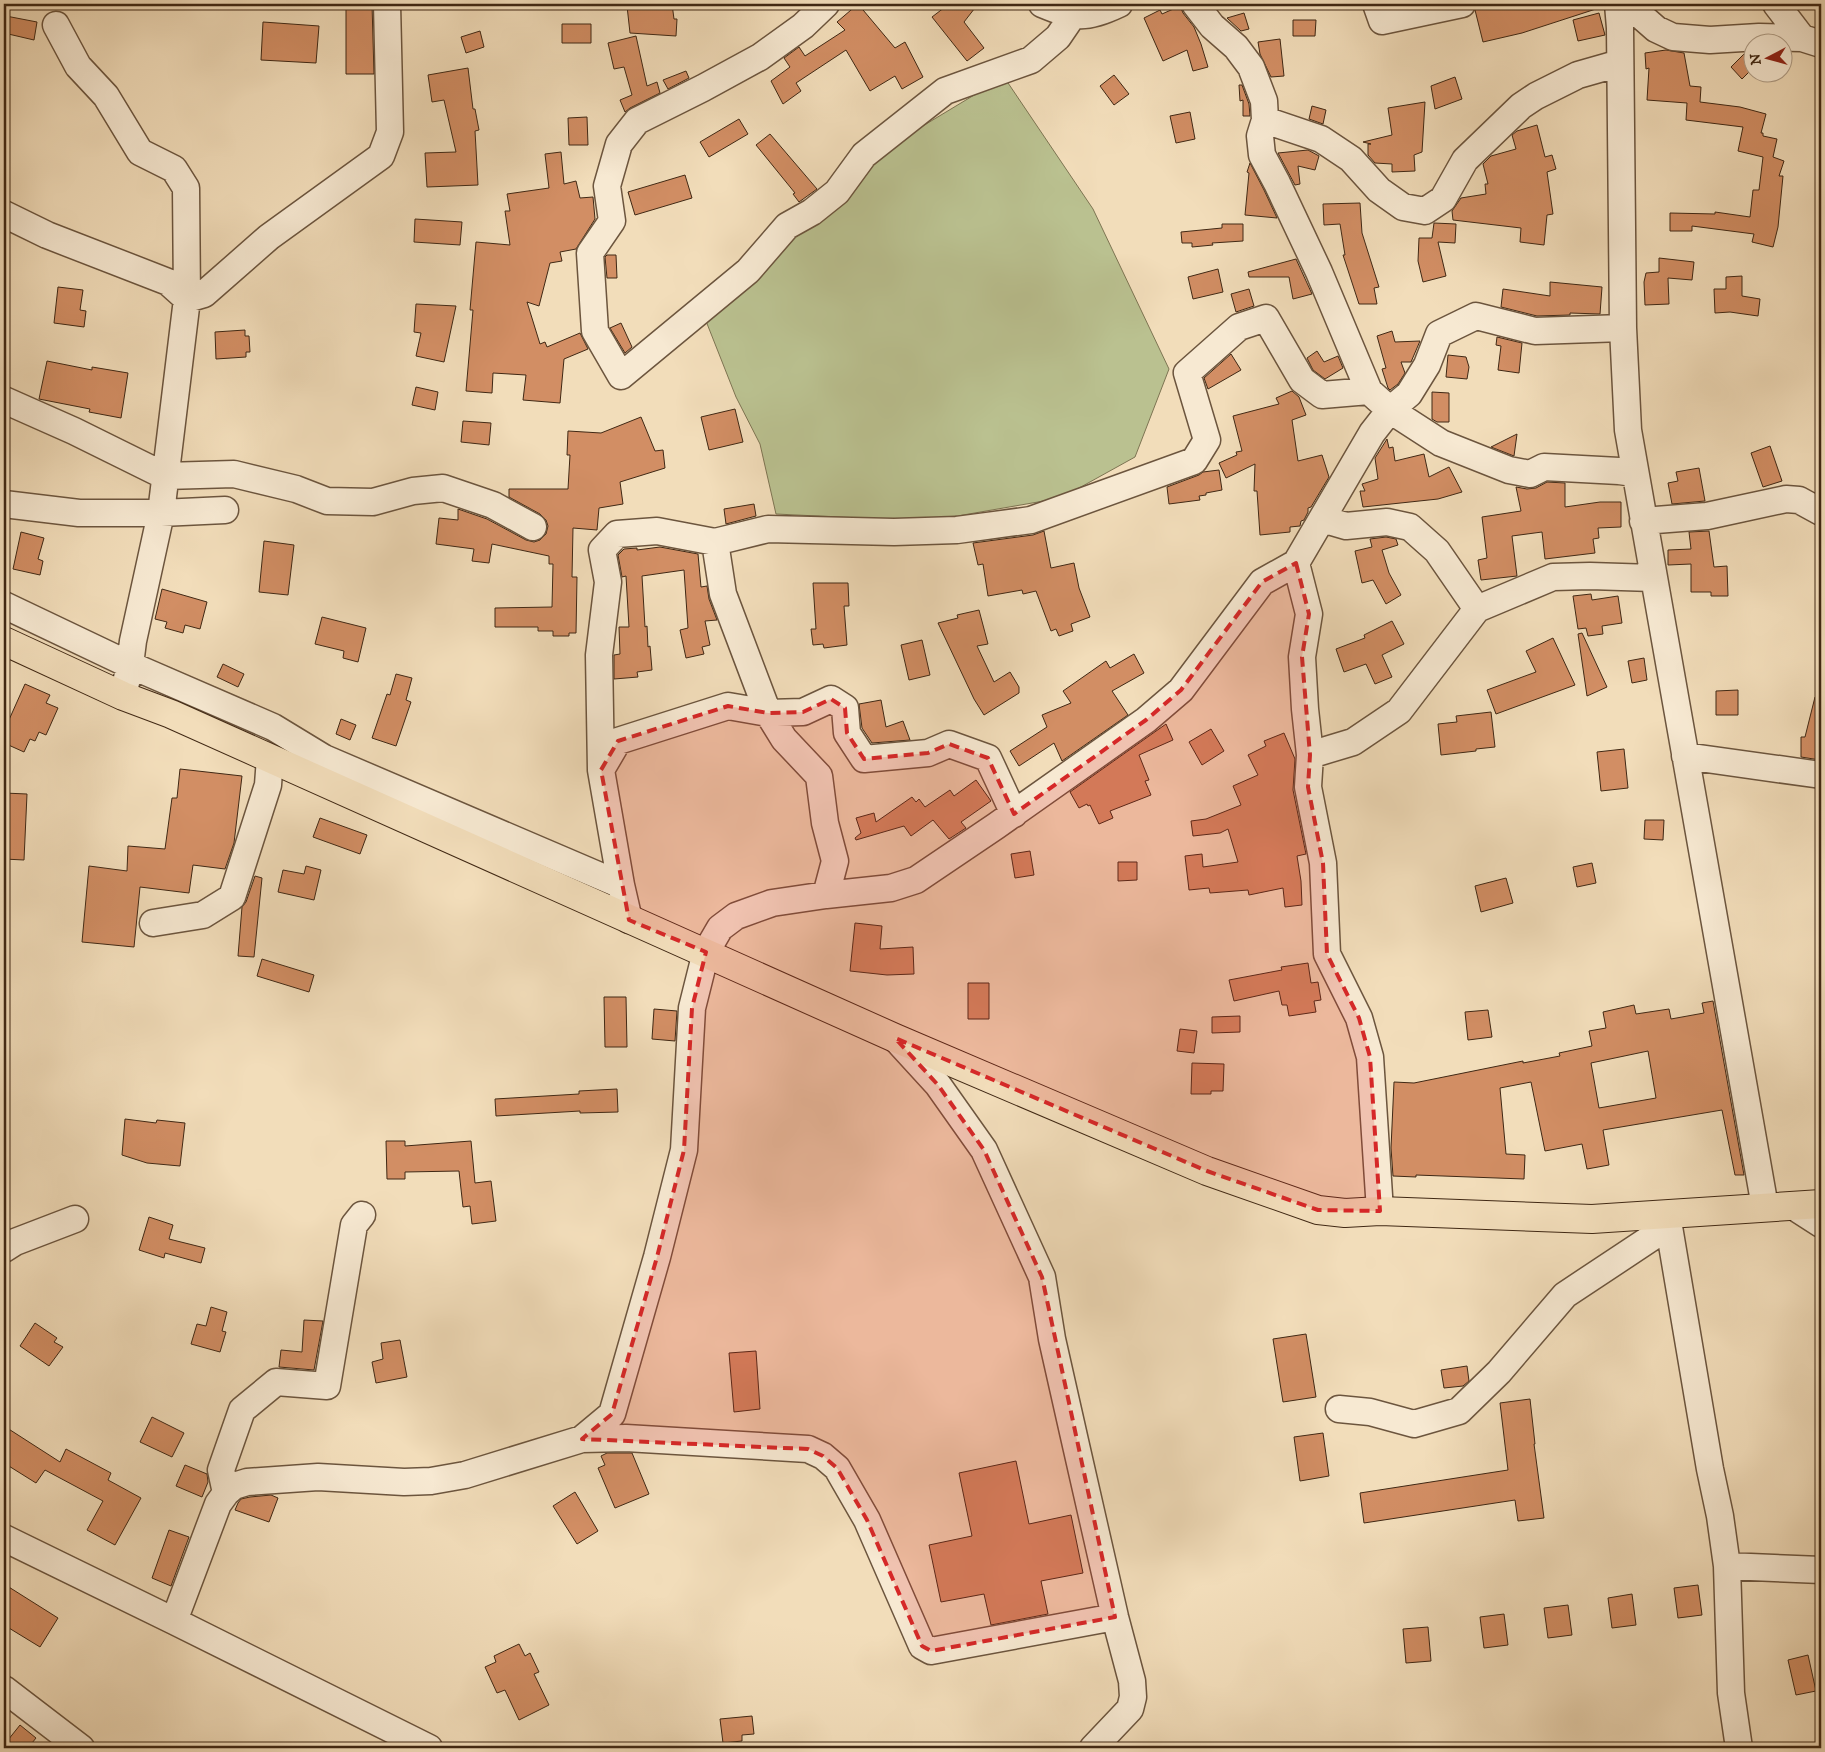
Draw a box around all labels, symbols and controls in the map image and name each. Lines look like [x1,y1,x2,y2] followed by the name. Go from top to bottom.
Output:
[1742,32,1792,82] north arrow
[1746,52,1766,66] text: N

